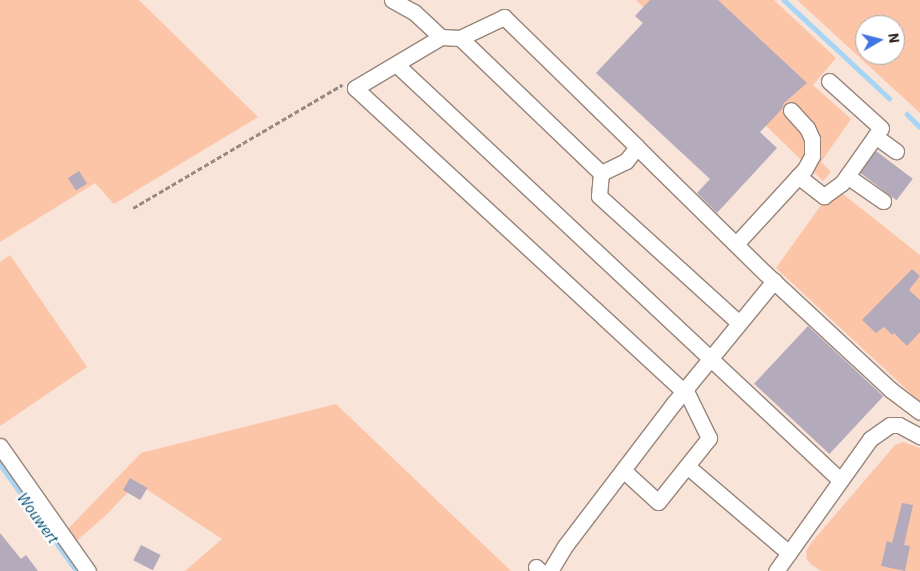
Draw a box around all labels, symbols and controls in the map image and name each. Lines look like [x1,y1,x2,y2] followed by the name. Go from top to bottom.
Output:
[855,15,905,65] north arrow
[884,32,903,44] text: N
[14,489,62,547] water label: Wouwert

